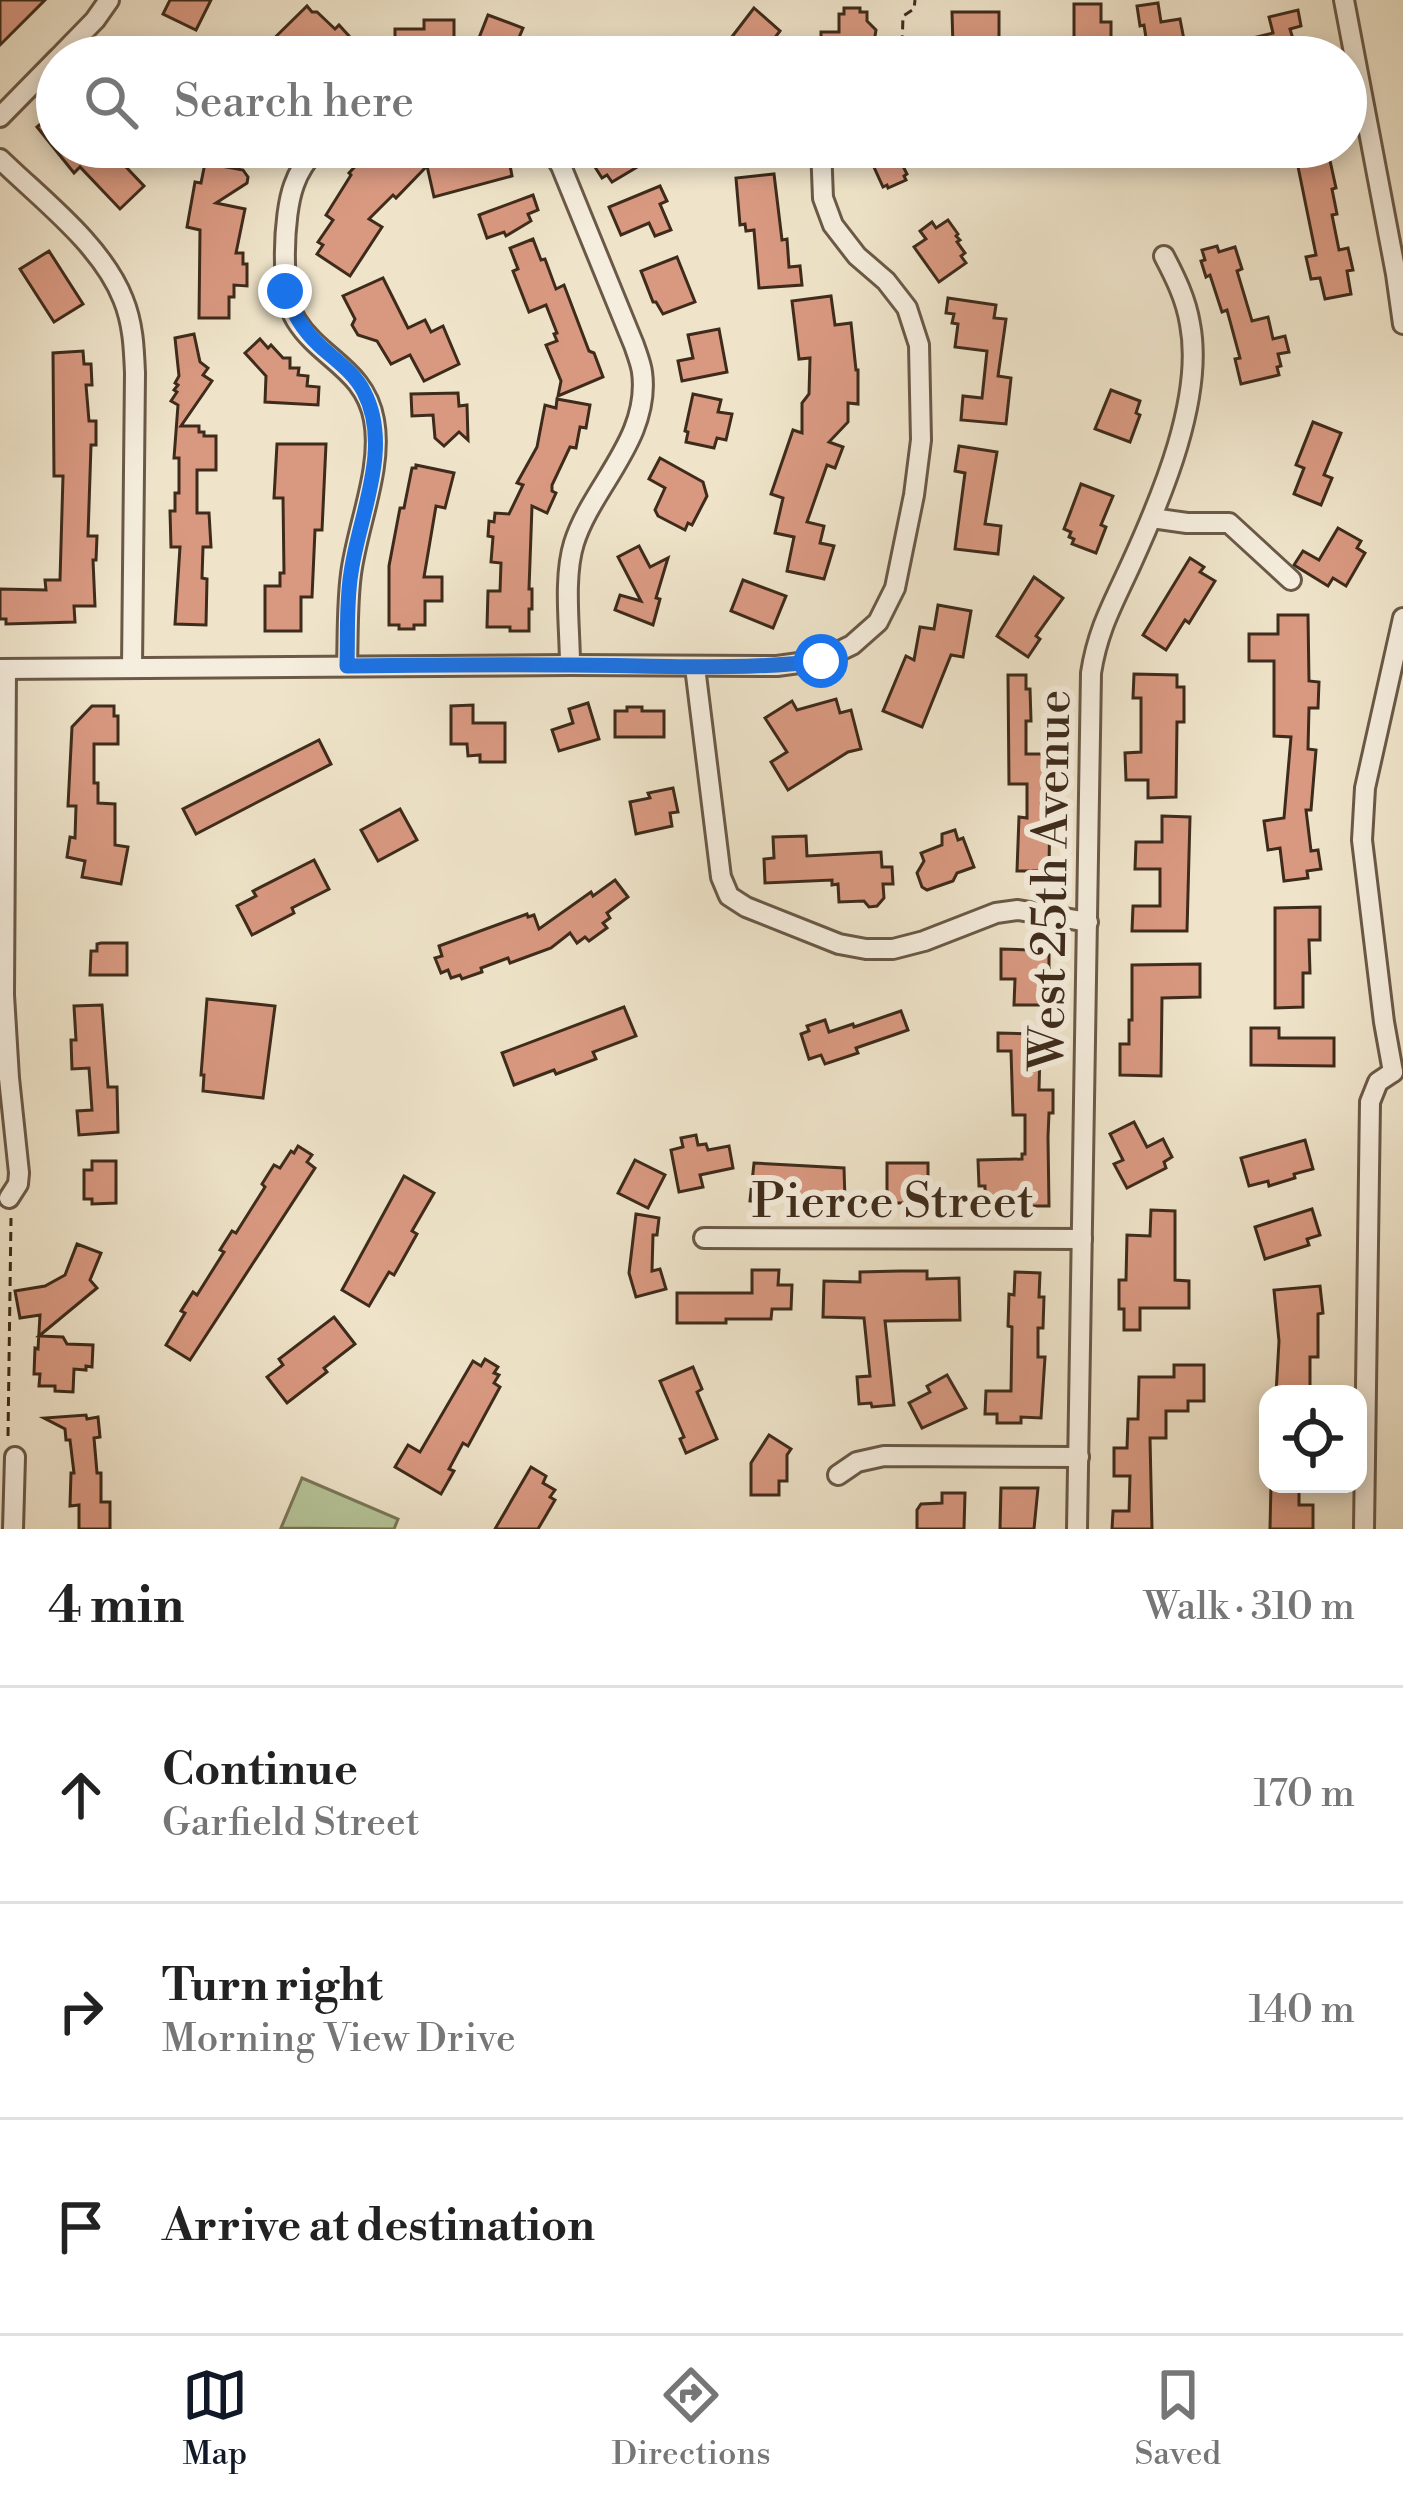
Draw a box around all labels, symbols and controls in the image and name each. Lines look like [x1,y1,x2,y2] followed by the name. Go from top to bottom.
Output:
[36,36,1367,168] search box
[78,69,144,135] icon: search
[174,74,414,131] text: Search here
[258,264,312,318] route end
[794,634,848,688] route start
[1019,689,1085,1073] street label: West 25th Avenue
[752,1173,1034,1233] street label: Pierce Street
[1259,1385,1367,1493] map controls
[1259,1385,1367,1493] button: locate
[48,1575,184,1639] text: 4 min
[1144,1583,1355,1632] text: Walk · 310 m
[162,1742,358,1799] text: Continue
[48,1762,114,1828] icon: ahead
[1253,1770,1355,1819] text: 170 m
[162,1799,420,1848] text: Garfield Street
[162,1958,383,2015] text: Turn right
[48,1978,114,2044] icon: right
[1248,1986,1355,2035] text: 140 m
[162,2015,516,2064] text: Morning View Drive
[48,2194,114,2260] icon: arrive
[162,2198,595,2255] text: Arrive at destination
[182,2362,248,2475] tab: Map
[612,2362,771,2475] tab: Directions
[1134,2362,1221,2475] tab: Saved

